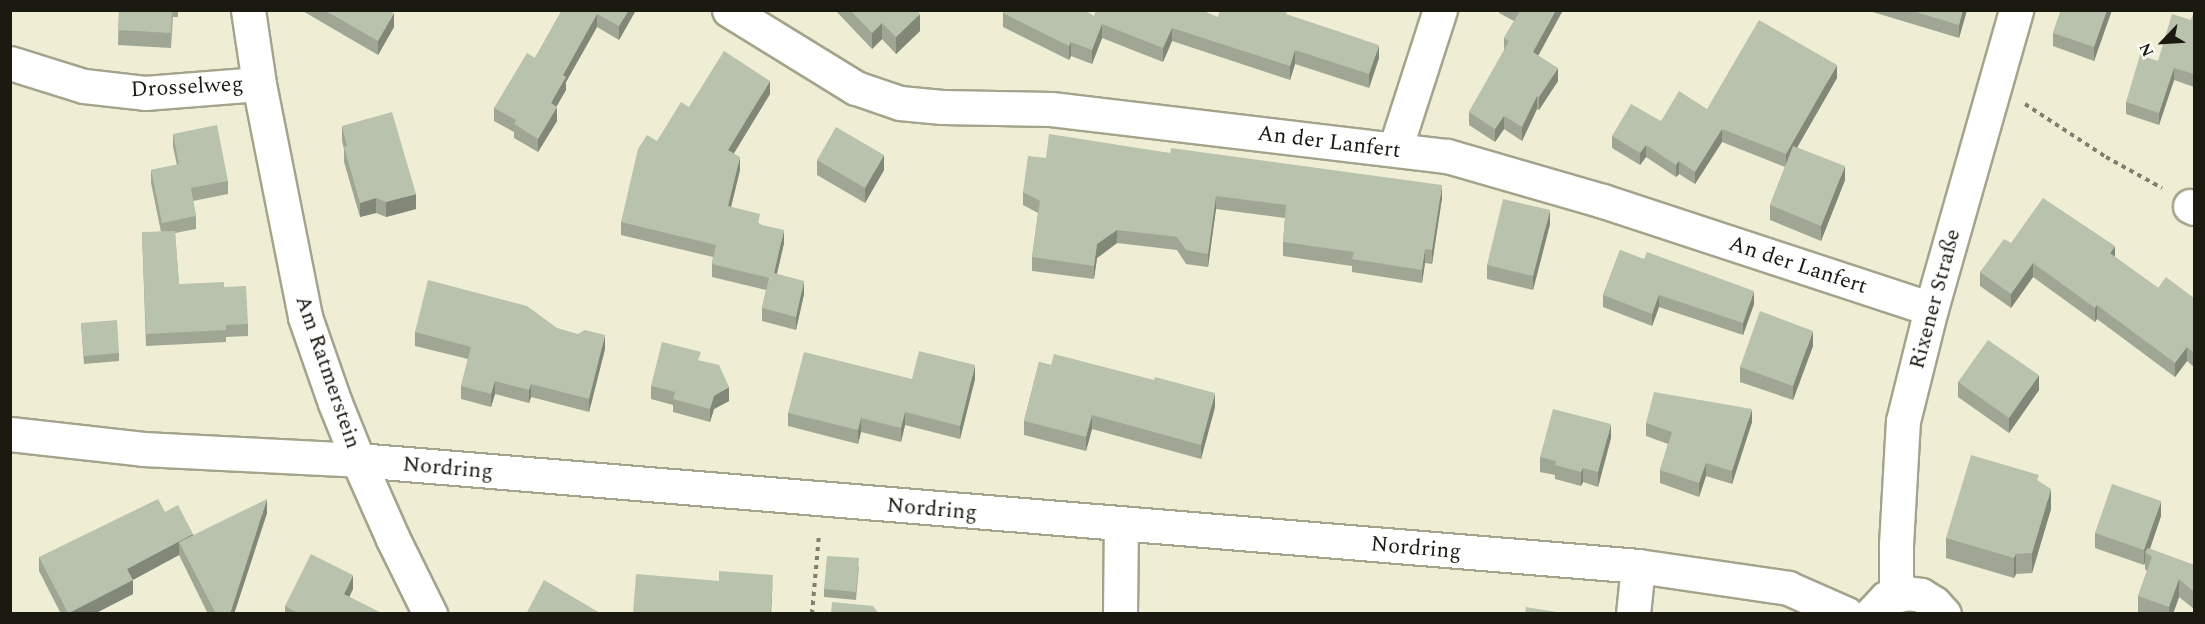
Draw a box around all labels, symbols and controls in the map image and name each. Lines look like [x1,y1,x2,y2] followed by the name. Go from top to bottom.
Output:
[2133,12,2193,72] north arrow
[2133,39,2160,61] text: N
[130,71,244,103] street label: Drosselweg
[1256,120,1402,164] street label: An der Lanfert
[1904,226,1966,372] street label: Rixener Straße
[1725,230,1871,300] street label: An der Lanfert
[289,292,367,452] street label: Am Ratmerstein
[402,451,494,485] street label: Nordring
[886,492,978,526] street label: Nordring
[1370,531,1462,565] street label: Nordring

